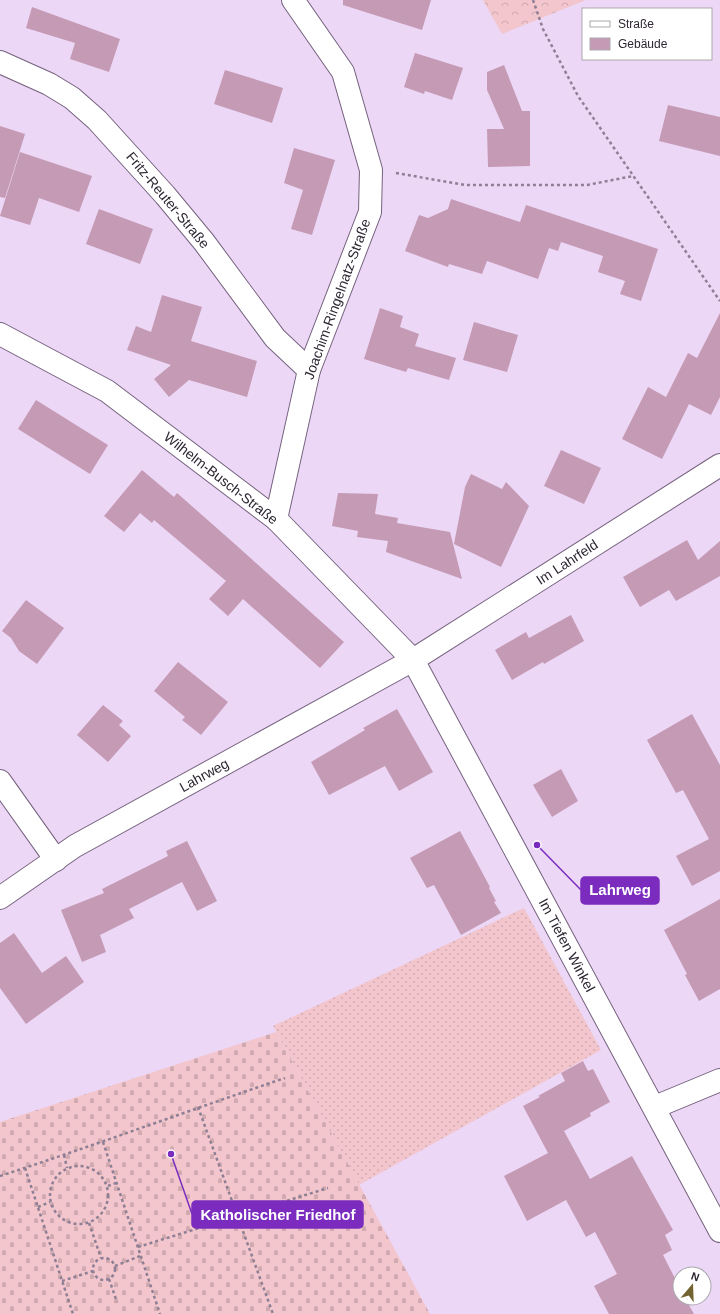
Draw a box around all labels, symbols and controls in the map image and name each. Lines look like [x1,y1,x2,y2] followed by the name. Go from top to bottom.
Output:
[582,8,712,60] legend
[618,17,654,31] text: Straße
[618,37,668,51] text: Gebäude
[123,149,213,251] street label: Fritz-Reuter-Straße
[300,216,374,381] street label: Joachim-Ringelnatz-Straße
[161,429,281,528] street label: Wilhelm-Busch-Straße
[533,536,601,588] street label: Im Lahrfeld
[177,755,231,795] street label: Lahrweg
[581,877,659,904] callout: Lahrweg
[589,881,651,898] text: Lahrweg
[536,896,598,994] street label: Im Tiefen Winkel
[192,1201,363,1228] callout: Katholischer Friedhof
[200,1206,357,1223] text: Katholischer Friedhof
[672,1266,712,1306] north arrow
[690,1270,701,1284] text: N

